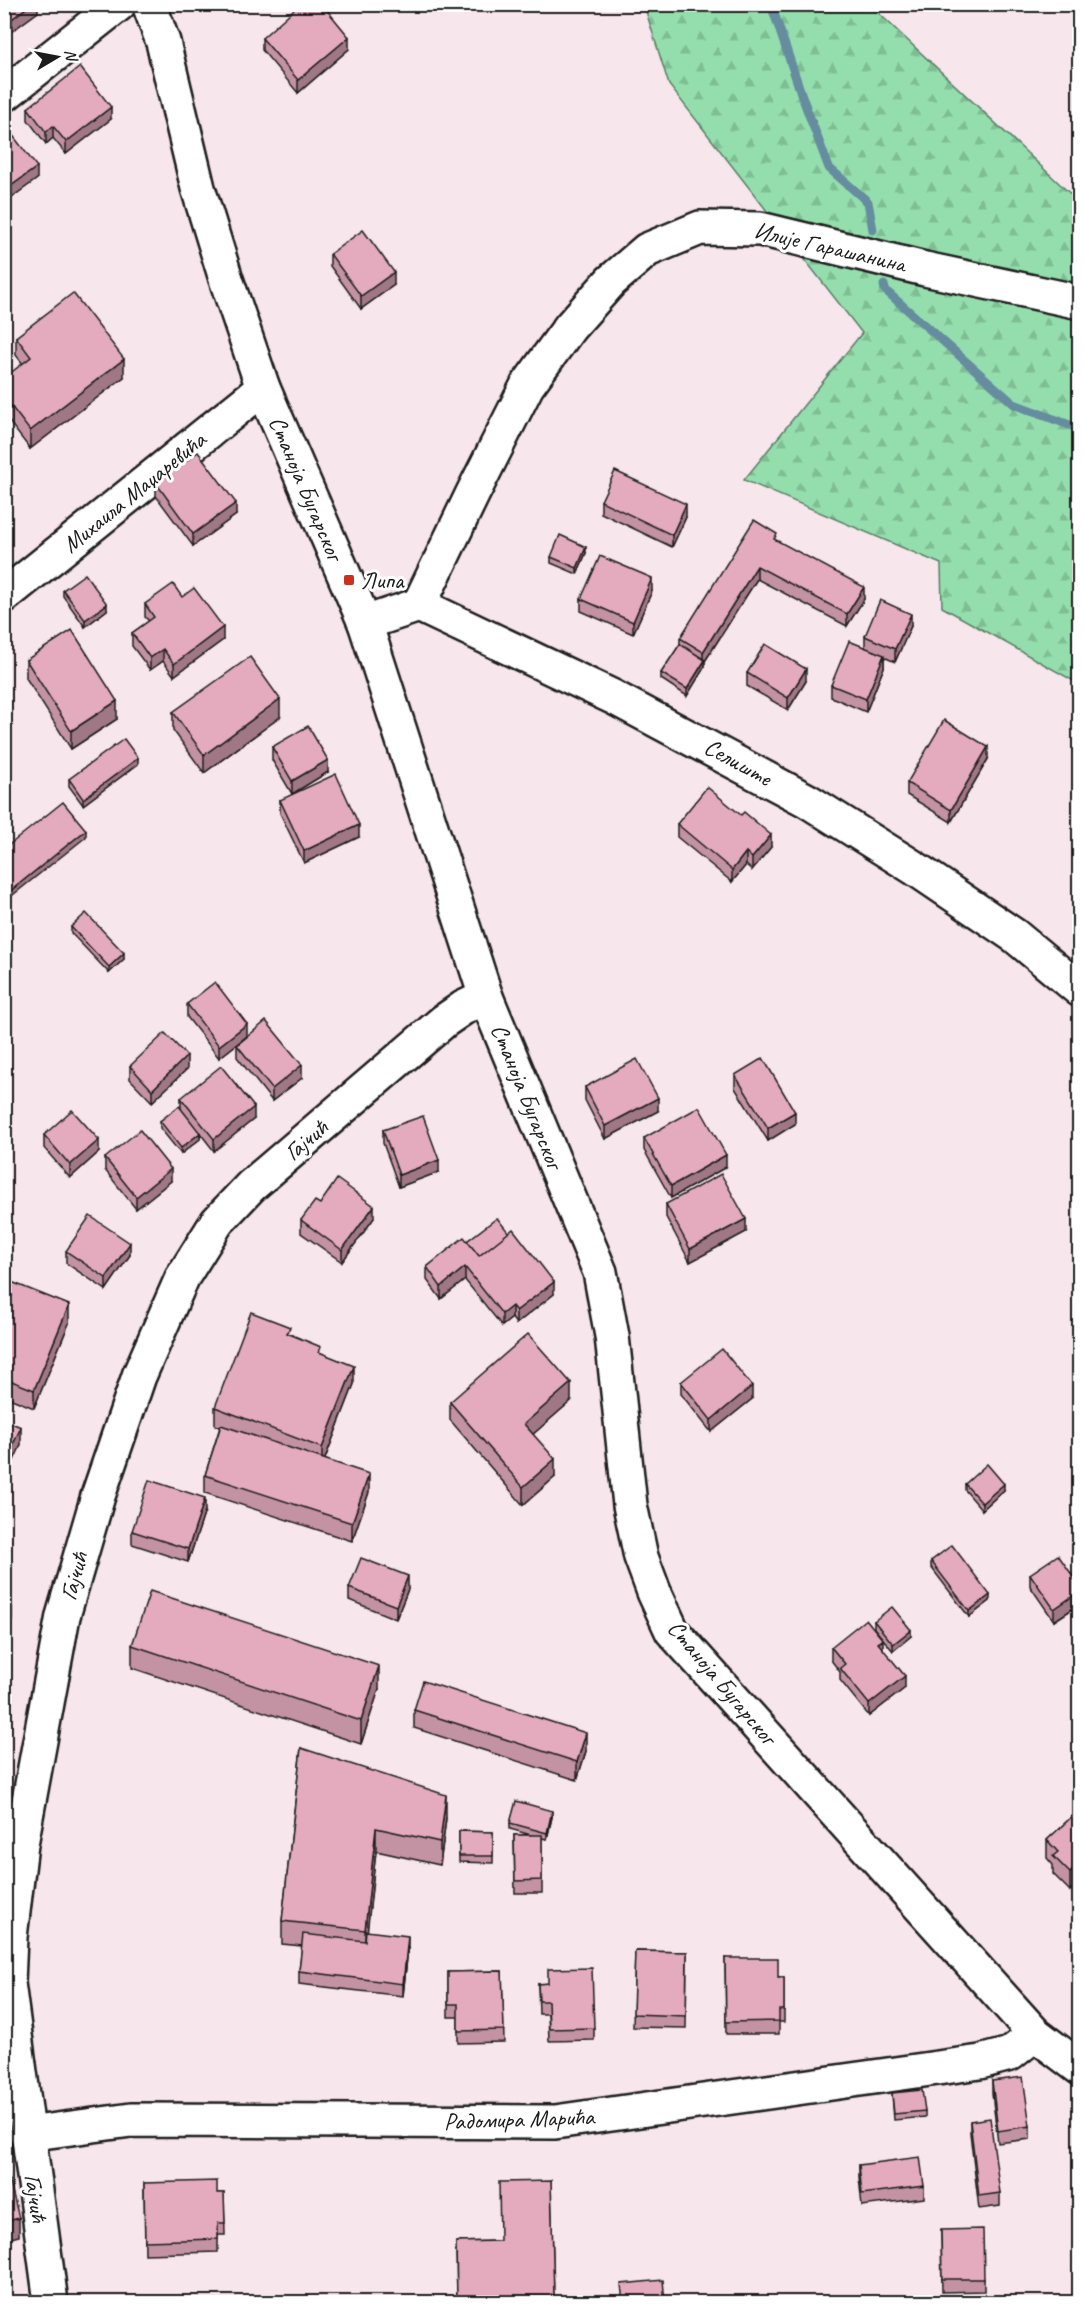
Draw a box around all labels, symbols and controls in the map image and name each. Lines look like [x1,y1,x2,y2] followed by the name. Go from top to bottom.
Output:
[27,27,87,87] north arrow
[60,48,82,64] text: N
[751,215,911,279] street label: Илије Гарашанина
[262,412,351,567] street label: Станоја Бугарског
[56,424,213,559] street label: Михаила Маџаревића
[361,565,405,595] place label: Липа
[342,573,356,587] marker: Липа
[699,731,779,794] street label: Селиште
[484,1019,571,1176] street label: Станоја Бугарског
[278,1112,335,1167] street label: Гајчић
[53,1547,96,1603] street label: Гајчић
[661,1614,785,1753] street label: Станоја Бугарског
[443,2101,596,2137] street label: Радомира Марића
[18,2172,54,2226] street label: Гајчић

